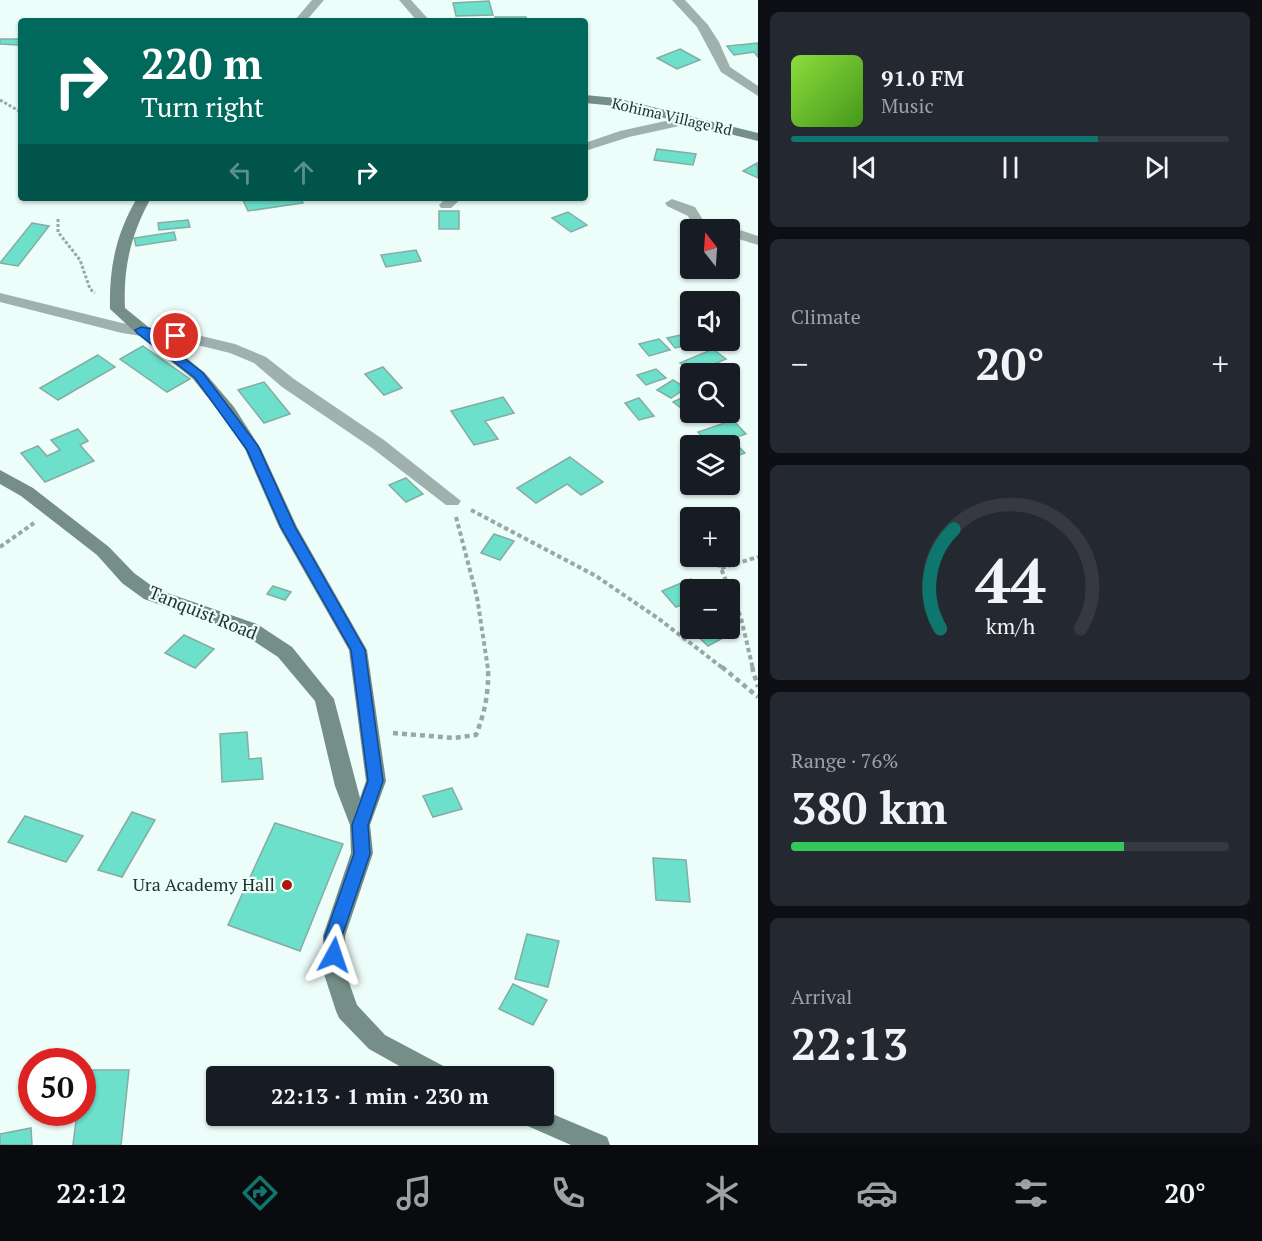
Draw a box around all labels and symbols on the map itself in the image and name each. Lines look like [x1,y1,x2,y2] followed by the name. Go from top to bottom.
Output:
[610,92,734,140] street label: Kohima Village Rd
[680,219,740,279] north arrow
[150,310,201,361] pin
[146,579,261,645] street label: Tanquist Road
[133,872,275,896] place label: Ura Academy Hall
[280,878,294,892] marker: Ura Academy Hall
[302,923,366,987] position arrow
[18,1048,96,1126] speed limit sign: 50

